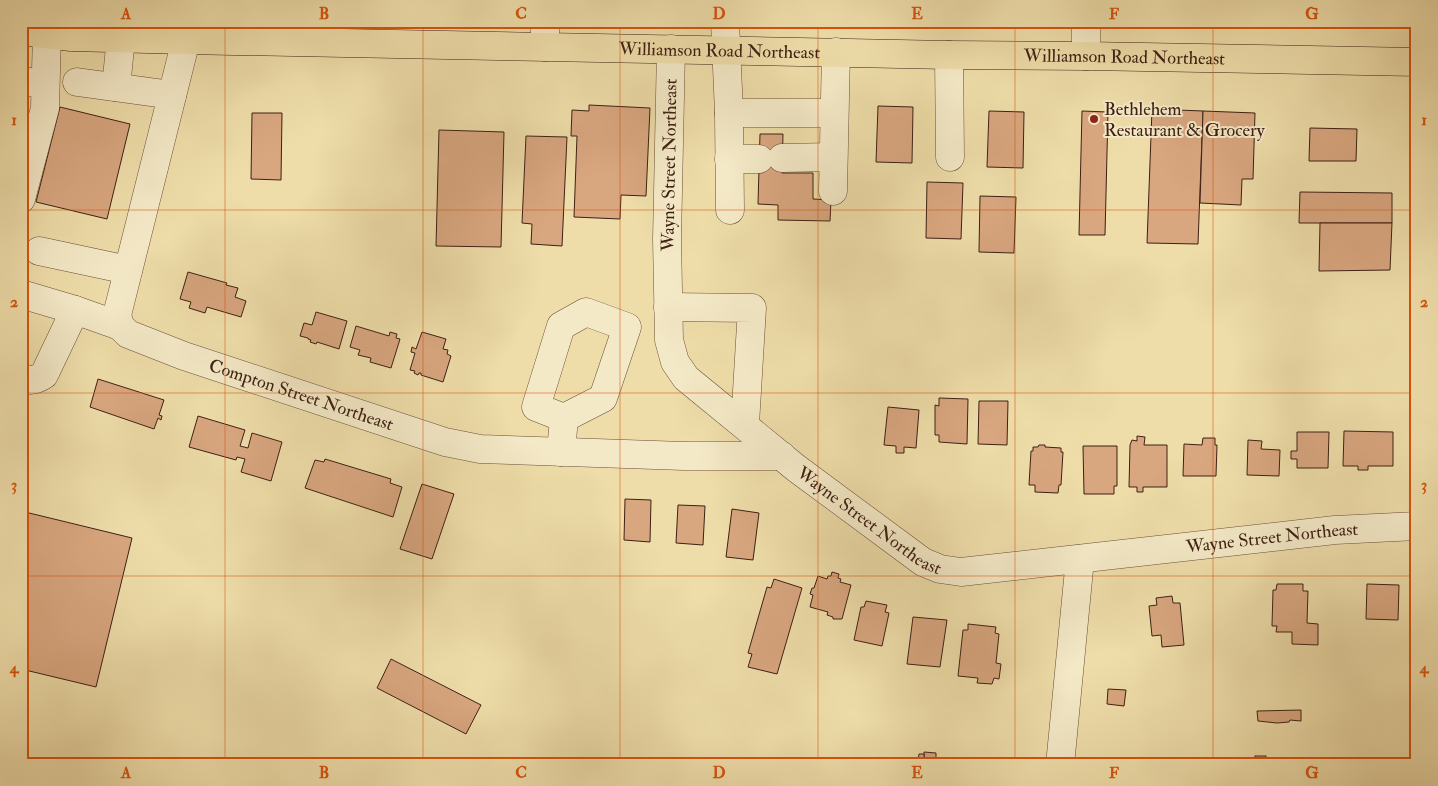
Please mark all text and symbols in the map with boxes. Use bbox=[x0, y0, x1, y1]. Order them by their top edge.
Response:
text: A bbox=[120, 4, 132, 24]
text: B bbox=[319, 4, 329, 24]
text: C bbox=[515, 4, 527, 24]
text: D bbox=[712, 4, 726, 24]
text: E bbox=[911, 4, 923, 24]
text: F bbox=[1109, 4, 1119, 24]
text: G bbox=[1305, 4, 1319, 24]
street label: Williamson Road Northeast bbox=[618, 37, 820, 64]
street label: Williamson Road Northeast bbox=[1023, 45, 1225, 71]
street label: Wayne Street Northeast bbox=[656, 78, 683, 253]
place label: Bethlehem Restaurant & Grocery bbox=[1104, 98, 1266, 142]
text: 1 bbox=[11, 110, 17, 130]
text: 1 bbox=[1421, 110, 1427, 130]
marker: Bethlehem Restaurant & Grocery bbox=[1088, 113, 1100, 125]
text: 2 bbox=[10, 292, 18, 312]
text: 2 bbox=[1420, 292, 1428, 312]
street label: Compton Street Northeast bbox=[206, 354, 397, 436]
street label: Wayne Street Northeast bbox=[791, 461, 945, 580]
text: 3 bbox=[11, 475, 17, 495]
text: 3 bbox=[1421, 475, 1427, 495]
street label: Wayne Street Northeast bbox=[1184, 518, 1359, 559]
text: 4 bbox=[9, 658, 20, 678]
text: 4 bbox=[1419, 658, 1430, 678]
text: A bbox=[120, 763, 132, 783]
text: B bbox=[319, 763, 329, 783]
text: C bbox=[515, 763, 527, 783]
text: D bbox=[712, 763, 726, 783]
text: E bbox=[911, 763, 923, 783]
text: F bbox=[1109, 763, 1119, 783]
text: G bbox=[1305, 763, 1319, 783]

